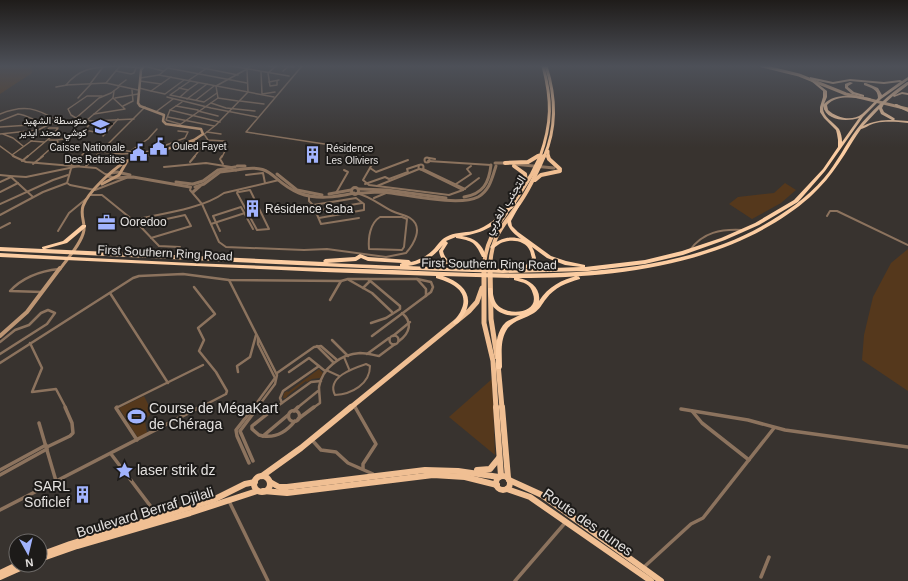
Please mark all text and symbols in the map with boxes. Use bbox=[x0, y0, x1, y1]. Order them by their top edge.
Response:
place label: متوسطة الشهيد كوشي محند ايدير bbox=[18, 115, 88, 141]
school or university icon: متوسطة الشهيد كوشي محند ايدير bbox=[90, 116, 110, 136]
public building icon: Ouled Fayet bbox=[149, 136, 169, 156]
place label: Ouled Fayet bbox=[172, 141, 227, 152]
place label: Caisse Nationale Des Retraites bbox=[49, 142, 125, 165]
public building icon: Caisse Nationale Des Retraites bbox=[128, 143, 148, 163]
place label: Résidence Les Oliviers bbox=[326, 143, 378, 166]
building icon: Résidence Les Oliviers bbox=[303, 144, 323, 164]
street label: التجنب الغربي bbox=[481, 173, 531, 239]
building icon: Résidence Saba bbox=[242, 199, 262, 219]
place label: Résidence Saba bbox=[265, 202, 353, 216]
office icon: Ooredoo bbox=[97, 212, 117, 232]
place label: Ooredoo bbox=[120, 215, 167, 229]
street label: First Southern Ring Road bbox=[97, 242, 233, 264]
street label: First Southern Ring Road bbox=[421, 256, 557, 272]
place label: Course de MégaKart de Chéraga bbox=[149, 400, 278, 432]
sports icon: Course de MégaKart de Chéraga bbox=[126, 406, 146, 426]
place icon: laser strik dz bbox=[114, 460, 134, 480]
place label: laser strik dz bbox=[137, 462, 216, 478]
place label: SARL Soficlef bbox=[24, 478, 70, 510]
building icon: SARL Soficlef bbox=[73, 484, 93, 504]
street label: Boulevard Berraf Djilali bbox=[75, 484, 215, 540]
street label: Route des dunes bbox=[540, 485, 636, 559]
north arrow bbox=[8, 533, 48, 573]
text: N bbox=[25, 556, 34, 569]

